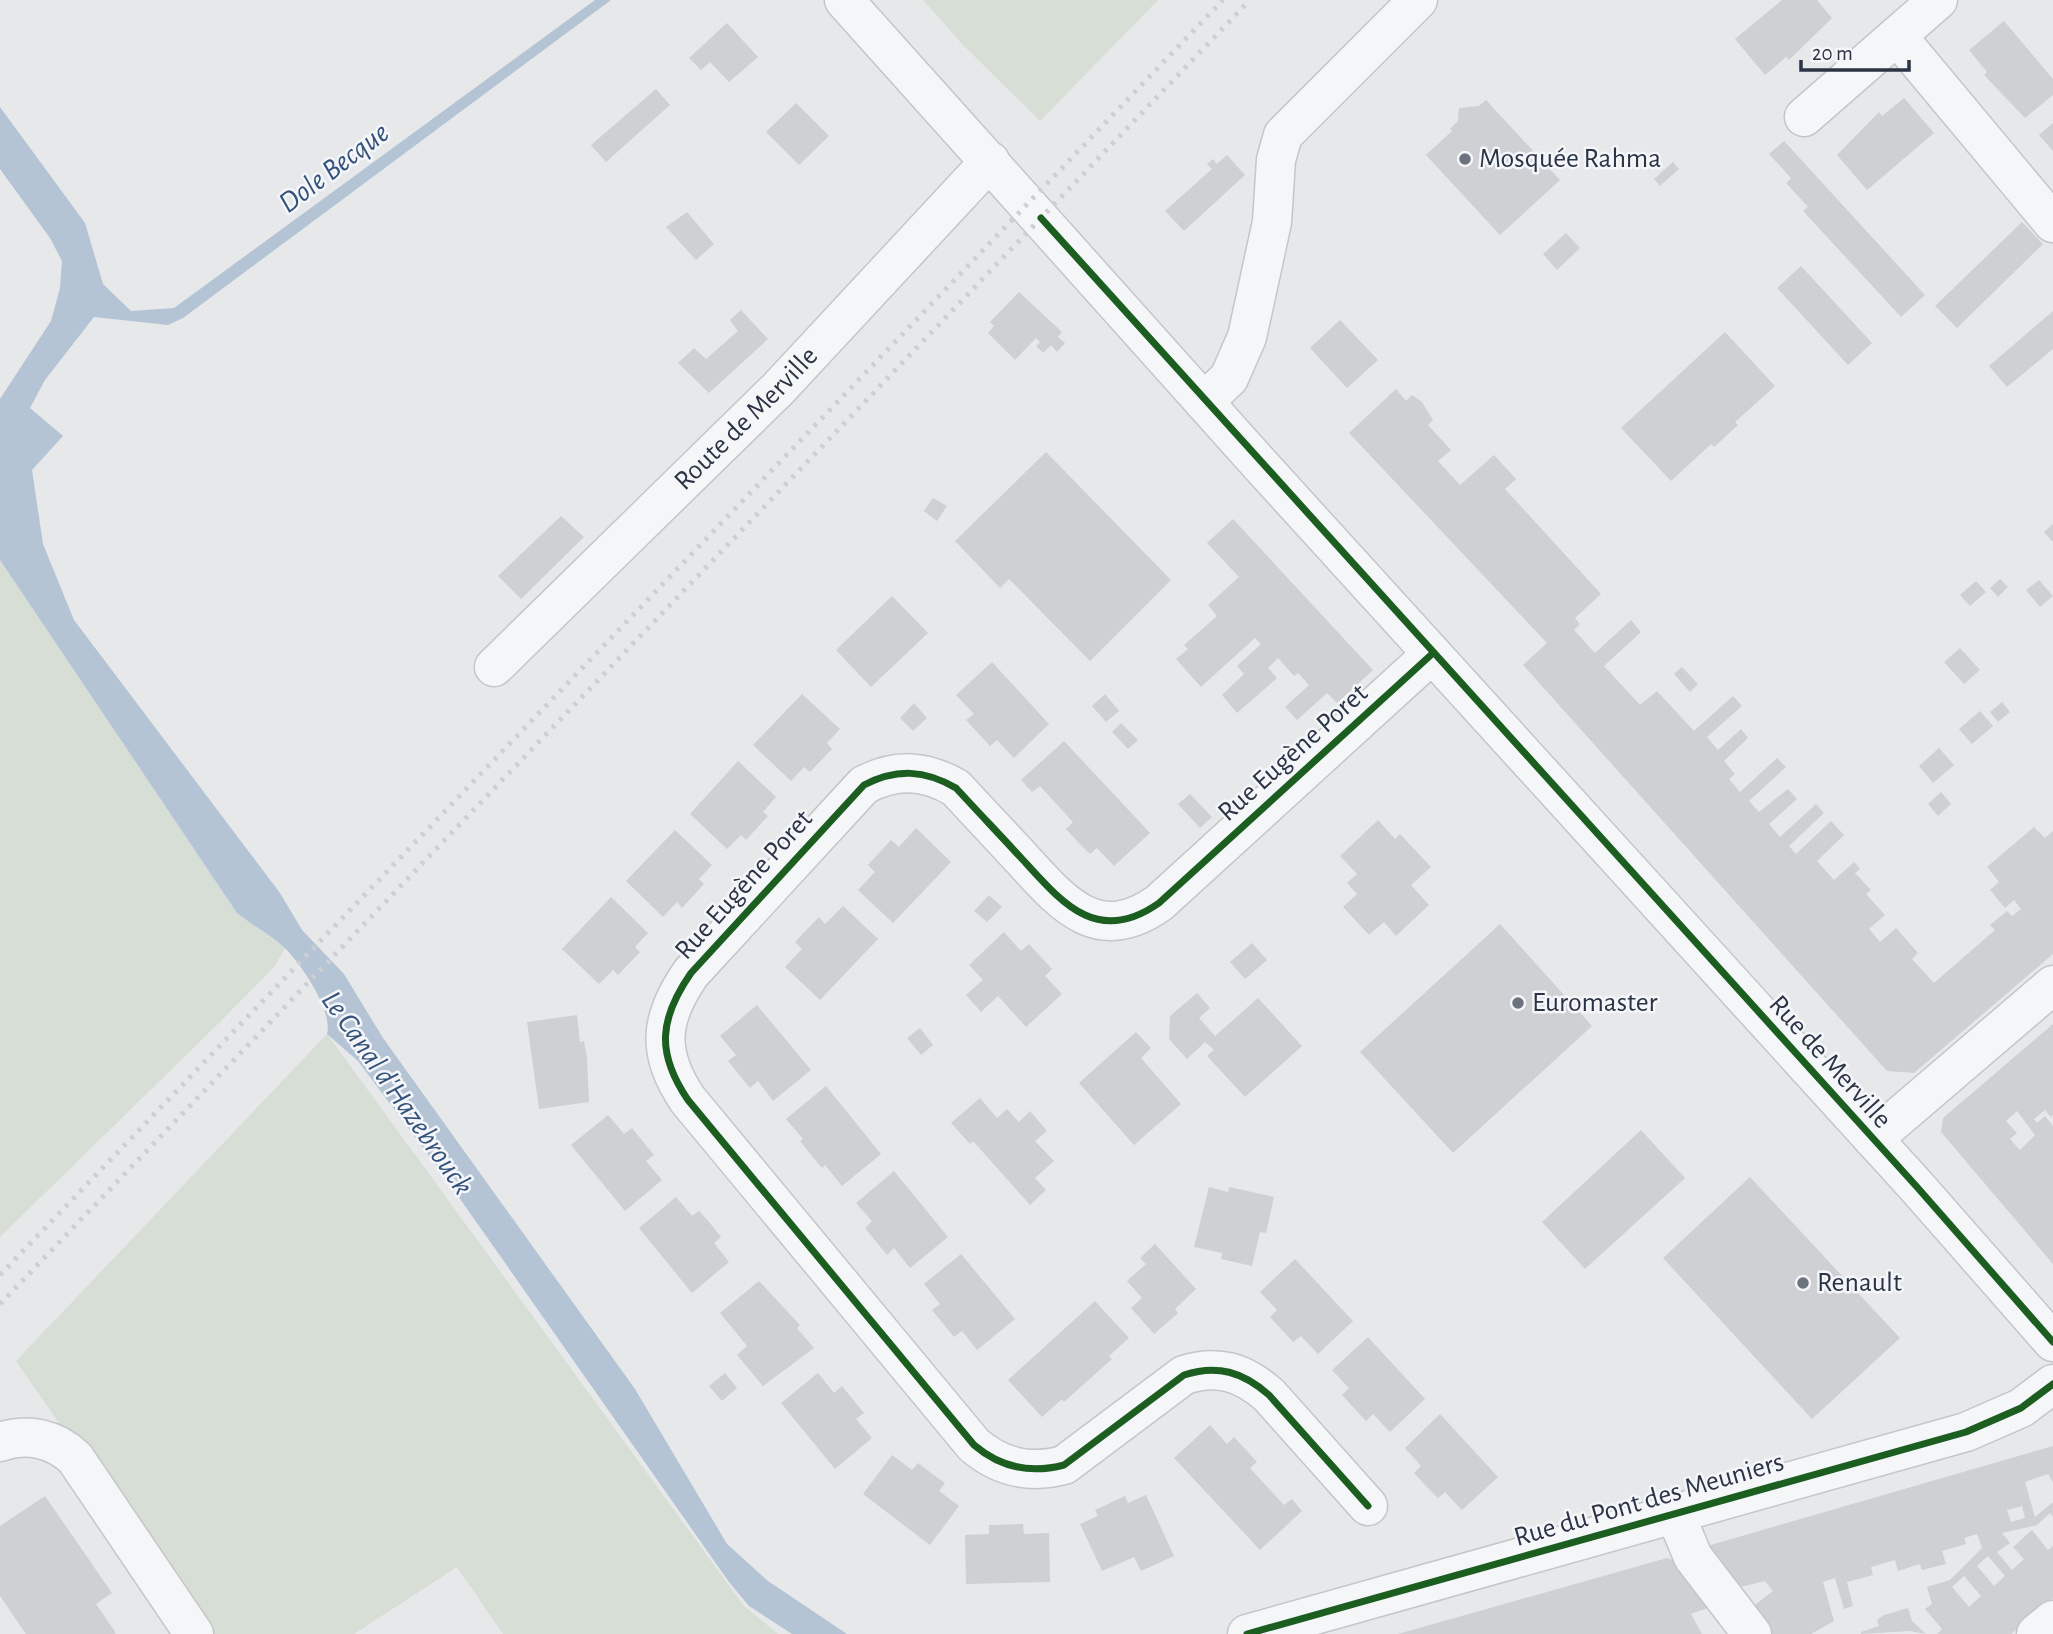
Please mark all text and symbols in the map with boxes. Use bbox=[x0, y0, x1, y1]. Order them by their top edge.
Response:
scale bar bbox=[1801, 28, 1910, 72]
text: 20 m bbox=[1812, 43, 1853, 64]
water label: Dole Becque bbox=[273, 117, 395, 219]
place label: Mosquée Rahma bbox=[1479, 145, 1661, 173]
marker: Mosquée Rahma bbox=[1457, 151, 1473, 167]
street label: Route de Merville bbox=[669, 342, 823, 496]
street label: Rue Eugène Poret bbox=[1213, 679, 1373, 827]
street label: Rue Eugène Poret bbox=[670, 805, 818, 965]
water label: Le Canal d'Hazebrouck bbox=[316, 986, 479, 1200]
place label: Euromaster bbox=[1532, 989, 1658, 1017]
street label: Rue de Merville bbox=[1763, 990, 1897, 1134]
marker: Euromaster bbox=[1510, 995, 1526, 1011]
place label: Renault bbox=[1817, 1269, 1902, 1297]
marker: Renault bbox=[1795, 1275, 1811, 1291]
street label: Rue du Pont des Meuniers bbox=[1511, 1448, 1787, 1552]

